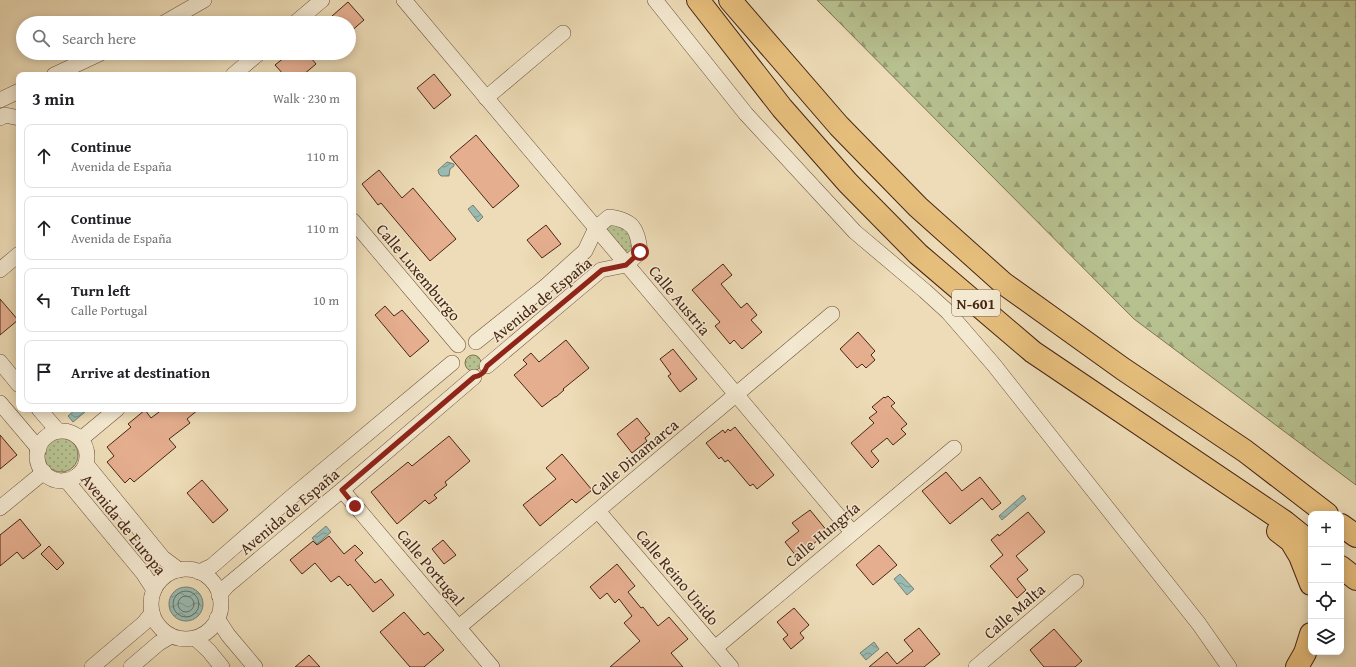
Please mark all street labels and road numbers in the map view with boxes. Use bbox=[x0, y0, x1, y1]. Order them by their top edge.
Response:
street label: Calle Luxemburgo bbox=[371, 218, 467, 326]
street label: Avenida de España bbox=[485, 250, 597, 347]
street label: Calle Austria bbox=[643, 260, 717, 341]
road number: N-601 bbox=[952, 290, 1000, 316]
street label: Calle Dinamarca bbox=[585, 413, 684, 501]
street label: Avenida de España bbox=[234, 462, 344, 560]
street label: Avenida de Europa bbox=[76, 468, 173, 580]
street label: Calle Hungría bbox=[779, 495, 865, 572]
street label: Calle Portugal bbox=[392, 523, 471, 611]
street label: Calle Reino Unido bbox=[631, 524, 725, 630]
street label: Calle Malta bbox=[978, 577, 1050, 645]

